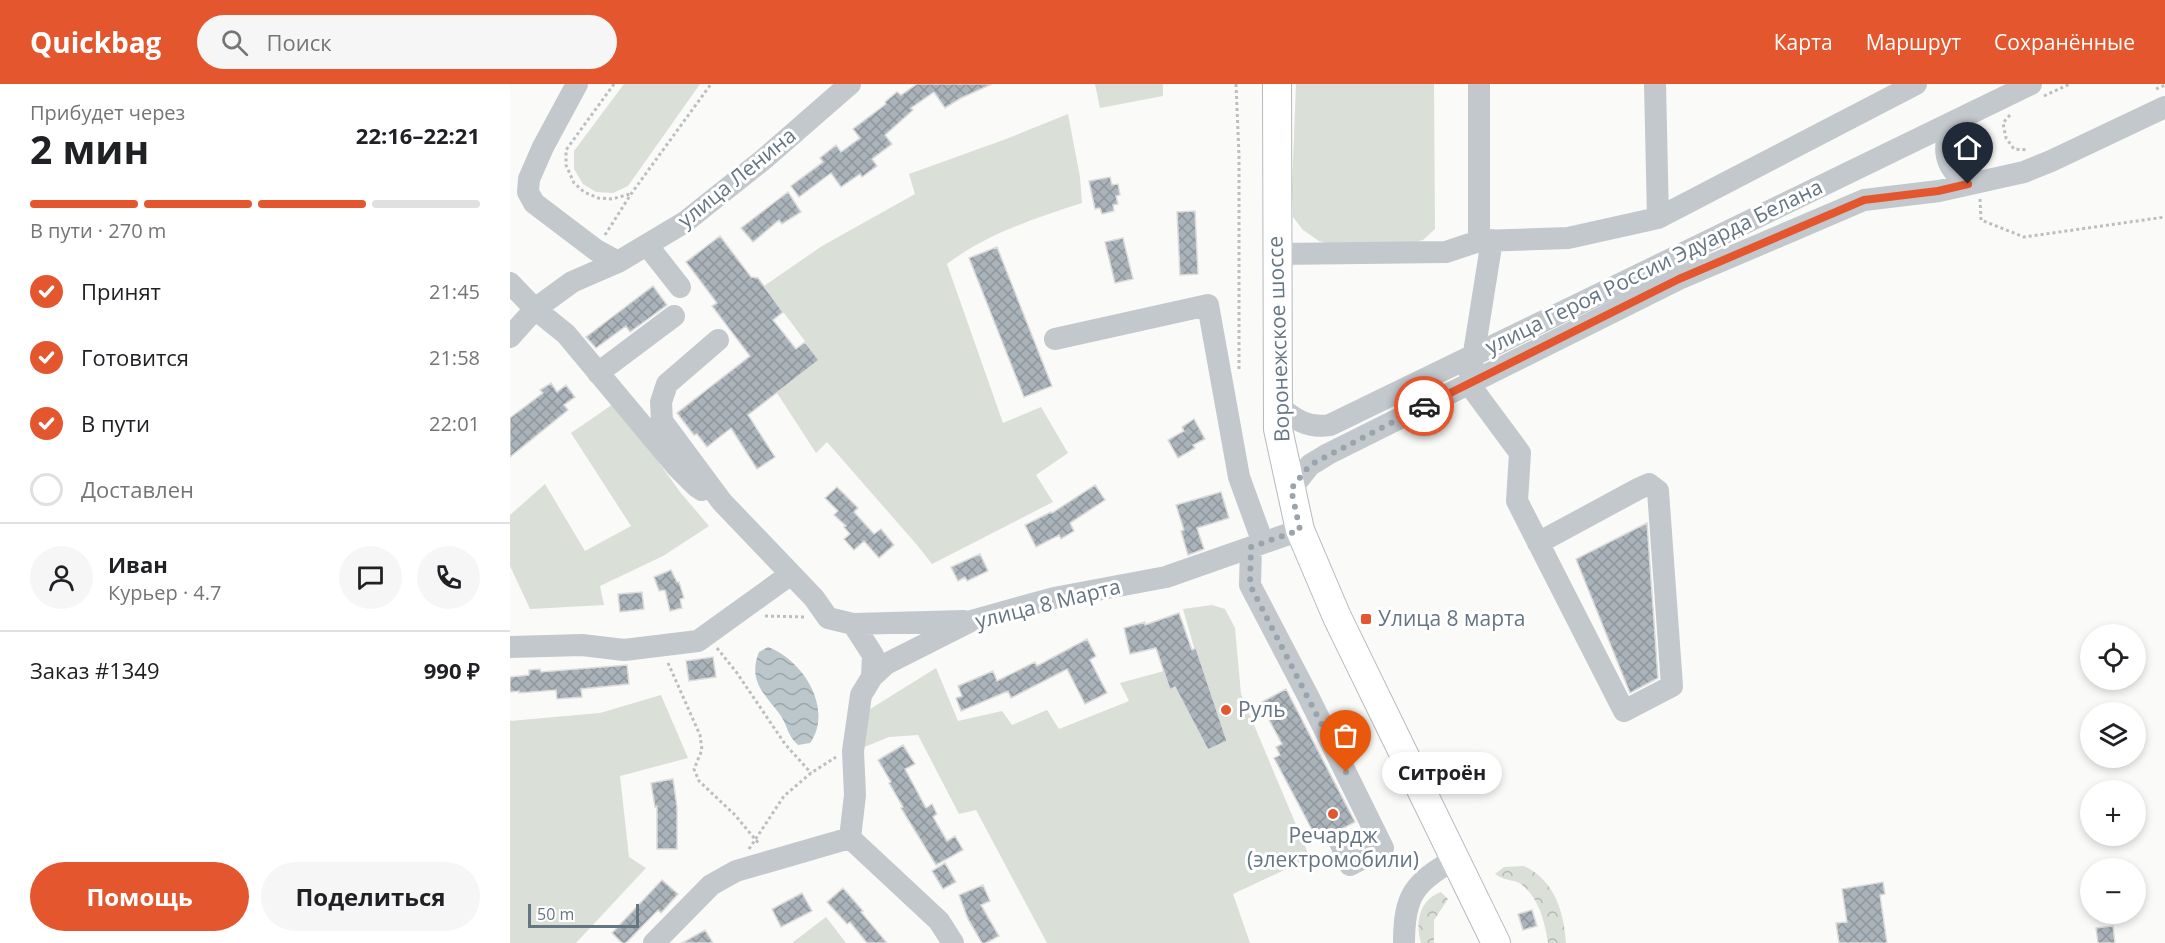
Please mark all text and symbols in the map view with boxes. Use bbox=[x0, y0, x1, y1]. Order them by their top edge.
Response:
search box bbox=[197, 15, 617, 69]
text: Quickbag bbox=[30, 23, 161, 61]
icon: search bbox=[218, 26, 251, 59]
text: Поиск bbox=[266, 27, 332, 57]
text: Карта bbox=[1774, 28, 1833, 56]
text: Маршрут bbox=[1866, 28, 1961, 56]
text: Сохранённые bbox=[1994, 28, 2135, 56]
text: Прибудет через bbox=[30, 99, 185, 126]
text: 22:16–22:21 bbox=[356, 120, 480, 150]
street label: улица Ленина bbox=[671, 121, 801, 234]
text: 2 мин bbox=[30, 122, 149, 175]
pin bbox=[1942, 122, 1993, 184]
icon: home bbox=[1951, 131, 1984, 164]
street label: улица Героя России Эдуарда Белана bbox=[1480, 172, 1827, 360]
text: В пути · 270 m bbox=[30, 217, 166, 244]
street label: Воронежское шоссе bbox=[1260, 235, 1296, 443]
icon: check bbox=[30, 275, 63, 308]
text: Принят bbox=[81, 276, 161, 306]
text: 21:45 bbox=[429, 278, 480, 305]
icon: check bbox=[30, 341, 63, 374]
text: Готовится bbox=[81, 342, 189, 372]
text: 21:58 bbox=[429, 344, 480, 371]
courier bbox=[1394, 376, 1454, 436]
icon: car bbox=[1408, 390, 1441, 423]
icon: check bbox=[30, 407, 63, 440]
text: В пути bbox=[81, 408, 150, 438]
text: 22:01 bbox=[429, 410, 480, 437]
text: Доставлен bbox=[81, 474, 194, 504]
button: person bbox=[30, 546, 93, 609]
button: chat bbox=[339, 546, 402, 609]
button: phone bbox=[417, 546, 480, 609]
text: Иван bbox=[108, 549, 168, 579]
street label: улица 8 Марта bbox=[972, 571, 1123, 635]
text: Курьер · 4.7 bbox=[108, 579, 222, 606]
place label: Улица 8 марта bbox=[1378, 604, 1526, 632]
marker: Улица 8 марта bbox=[1359, 612, 1373, 626]
map controls bbox=[2080, 624, 2146, 924]
button: locate bbox=[2080, 624, 2146, 690]
text: Заказ #1349 bbox=[30, 655, 160, 685]
text: 990 ₽ bbox=[424, 655, 480, 685]
place label: Руль bbox=[1238, 695, 1286, 723]
button: layers bbox=[2080, 702, 2146, 768]
marker: Руль bbox=[1219, 703, 1233, 717]
pin bbox=[1320, 710, 1371, 772]
icon: bag bbox=[1329, 719, 1362, 752]
callout: Ситроён bbox=[1382, 751, 1502, 793]
text: Ситроён bbox=[1398, 759, 1486, 786]
button: + bbox=[2080, 780, 2146, 846]
marker: Речардж (электромобили) bbox=[1326, 807, 1340, 821]
place label: Речардж (электромобили) bbox=[1247, 821, 1419, 873]
button: − bbox=[2080, 858, 2146, 924]
button: Помощь bbox=[30, 862, 249, 931]
button: Поделиться bbox=[261, 862, 480, 931]
scale bar bbox=[528, 901, 639, 928]
text: 50 m bbox=[537, 903, 574, 925]

